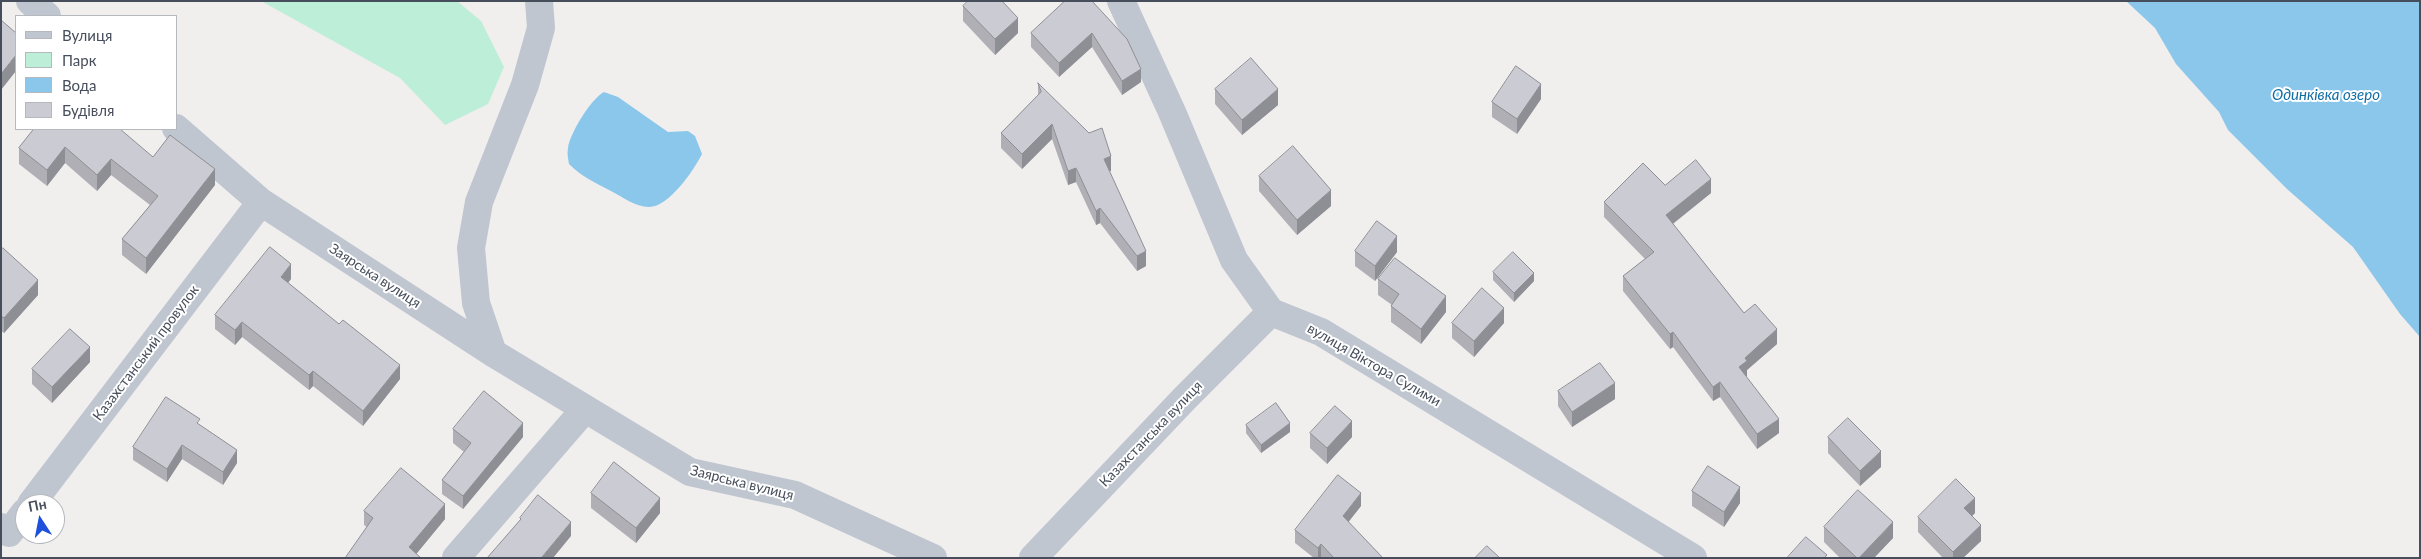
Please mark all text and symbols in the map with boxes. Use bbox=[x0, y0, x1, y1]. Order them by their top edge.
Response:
legend bbox=[15, 15, 178, 130]
text: Вулиця bbox=[62, 26, 112, 44]
text: Парк bbox=[62, 51, 96, 69]
text: Вода bbox=[62, 76, 97, 94]
water label: Одинківка озеро bbox=[2272, 86, 2380, 104]
text: Будівля bbox=[62, 101, 114, 119]
street label: Заярська вулиця bbox=[326, 240, 424, 312]
street label: Казахстанський провулок bbox=[90, 282, 202, 424]
street label: вулиця Віктора Сулими bbox=[1304, 320, 1444, 410]
street label: Казахстанська вулиця bbox=[1096, 378, 1206, 490]
street label: Заярська вулиця bbox=[689, 462, 795, 504]
north arrow bbox=[15, 494, 65, 544]
text: Пн bbox=[27, 495, 48, 515]

